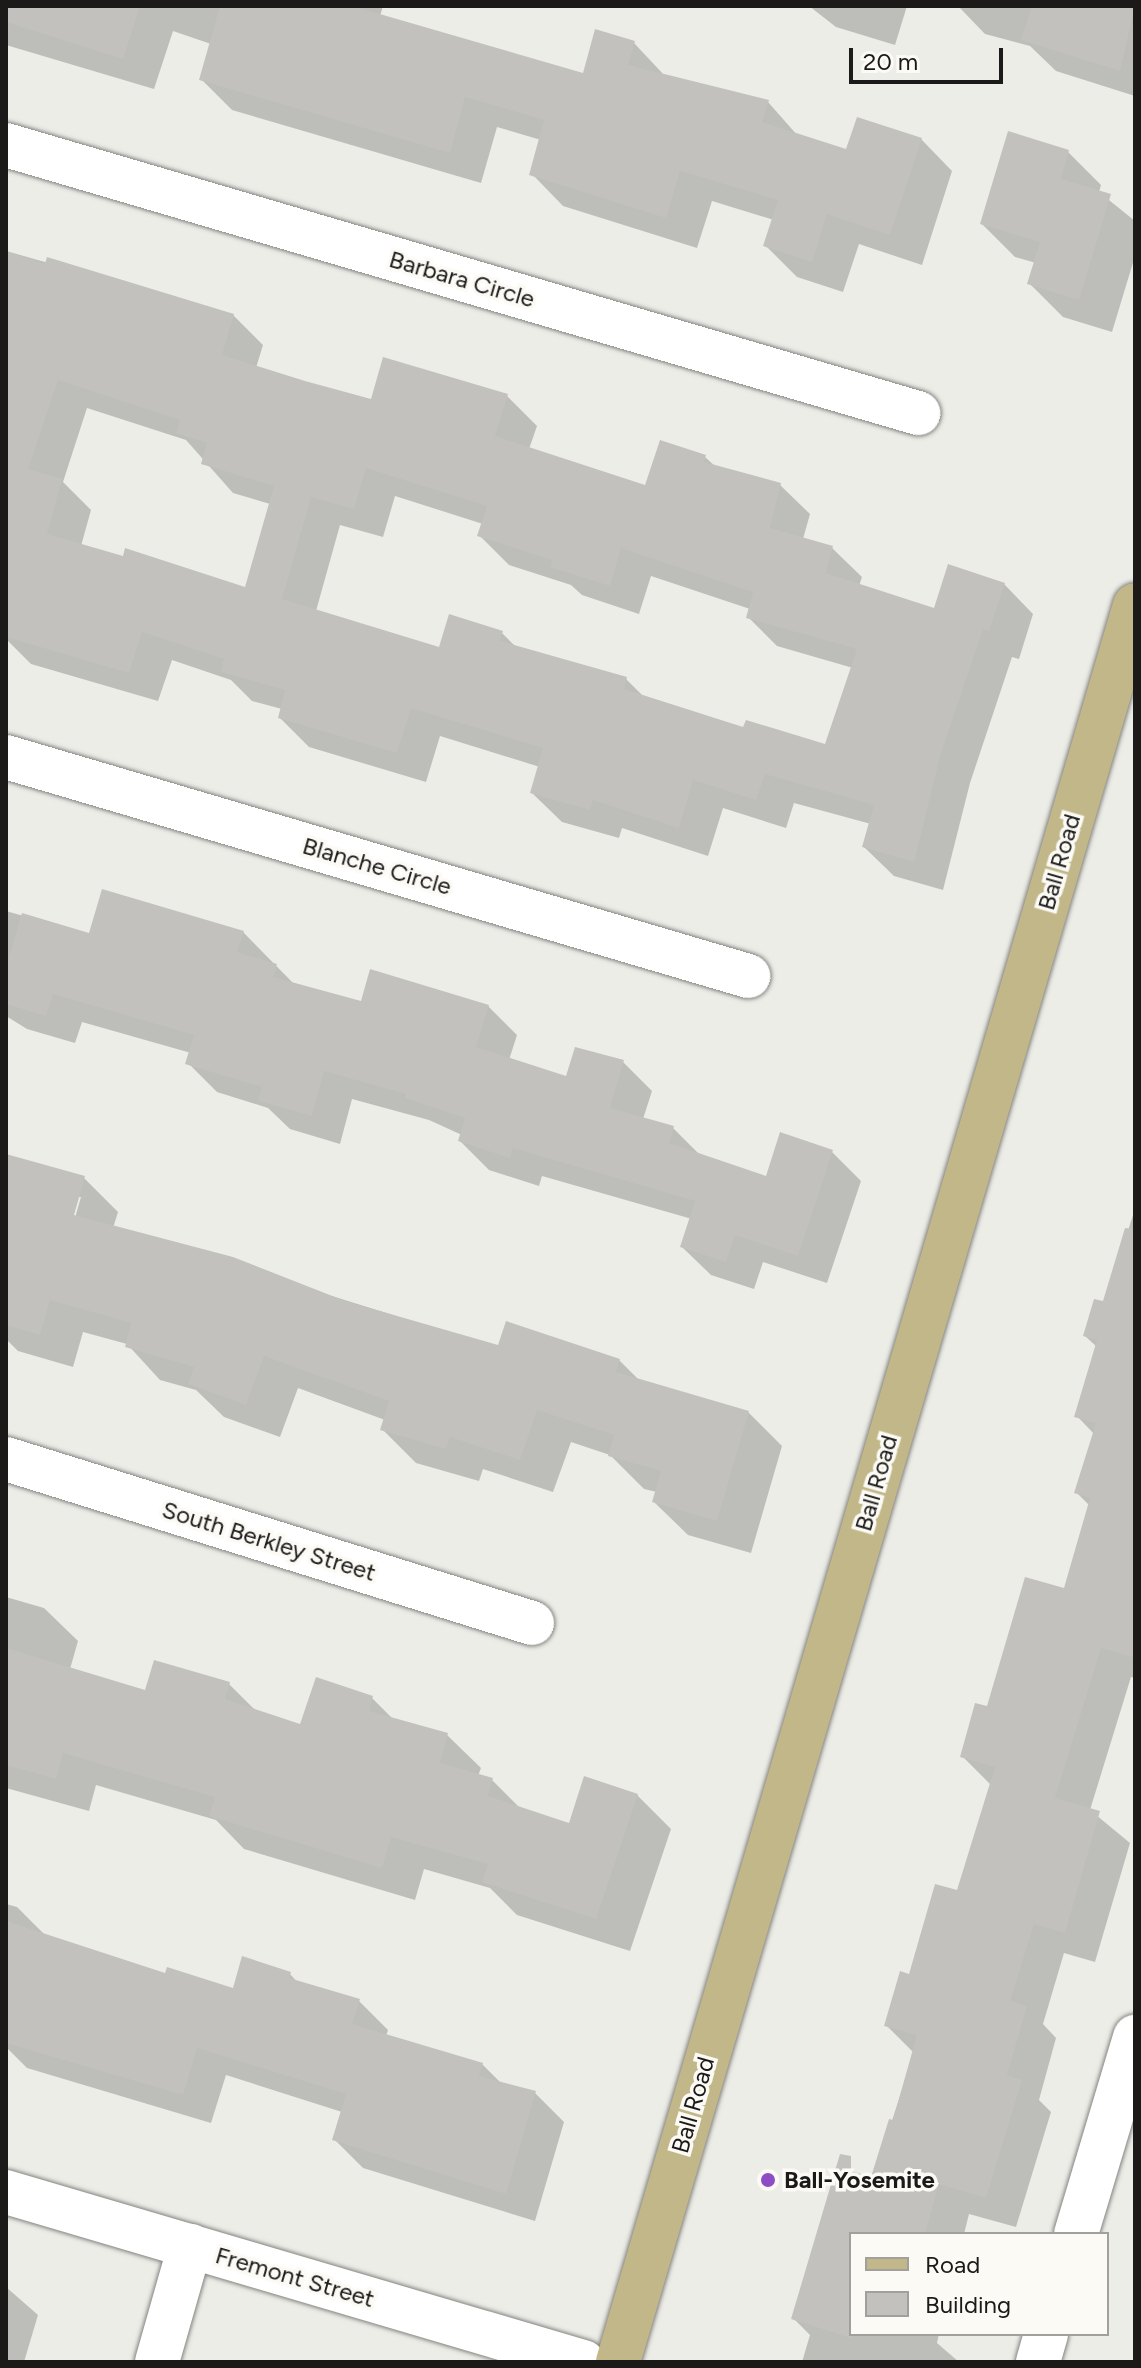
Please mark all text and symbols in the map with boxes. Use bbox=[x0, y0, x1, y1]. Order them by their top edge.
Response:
scale bar bbox=[853, 32, 1007, 82]
text: 20 m bbox=[863, 47, 918, 76]
street label: Barbara Circle bbox=[386, 244, 538, 314]
street label: Ball Road bbox=[1032, 811, 1086, 913]
street label: Blanche Circle bbox=[299, 831, 455, 901]
street label: Ball Road bbox=[849, 1432, 903, 1534]
street label: South Berkley Street bbox=[159, 1495, 379, 1587]
street label: Ball Road bbox=[666, 2054, 720, 2156]
place label: Ball-Yosemite bbox=[784, 2166, 935, 2194]
marker: Ball-Yosemite bbox=[759, 2171, 777, 2189]
legend bbox=[849, 2232, 1109, 2336]
street label: Fremont Street bbox=[212, 2241, 378, 2313]
text: Road bbox=[925, 2250, 980, 2279]
text: Building bbox=[925, 2290, 1011, 2319]

